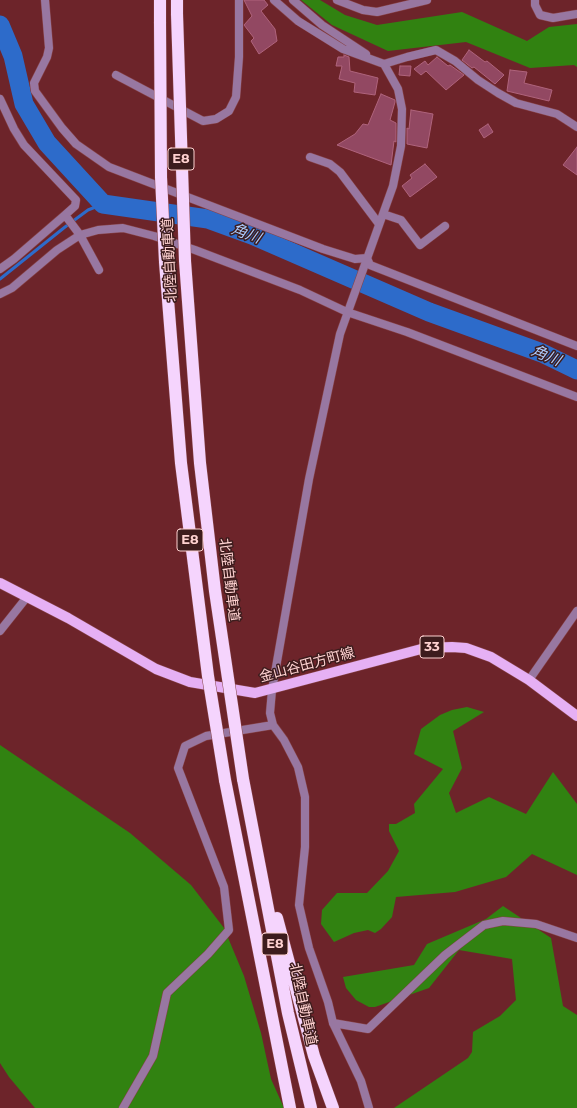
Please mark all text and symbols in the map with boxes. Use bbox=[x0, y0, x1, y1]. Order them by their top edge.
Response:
road number: E8 bbox=[168, 148, 194, 170]
street label: 北陸自動車道 bbox=[159, 218, 181, 302]
water label: 角川 bbox=[229, 220, 263, 248]
water label: 角川 bbox=[529, 342, 563, 370]
road number: E8 bbox=[177, 529, 203, 551]
street label: 北陸自動車道 bbox=[216, 537, 242, 623]
road number: 33 bbox=[420, 636, 444, 658]
street label: 金山谷田方町線 bbox=[257, 644, 357, 686]
road number: E8 bbox=[262, 933, 288, 955]
street label: 北陸自動車道 bbox=[286, 961, 320, 1047]

